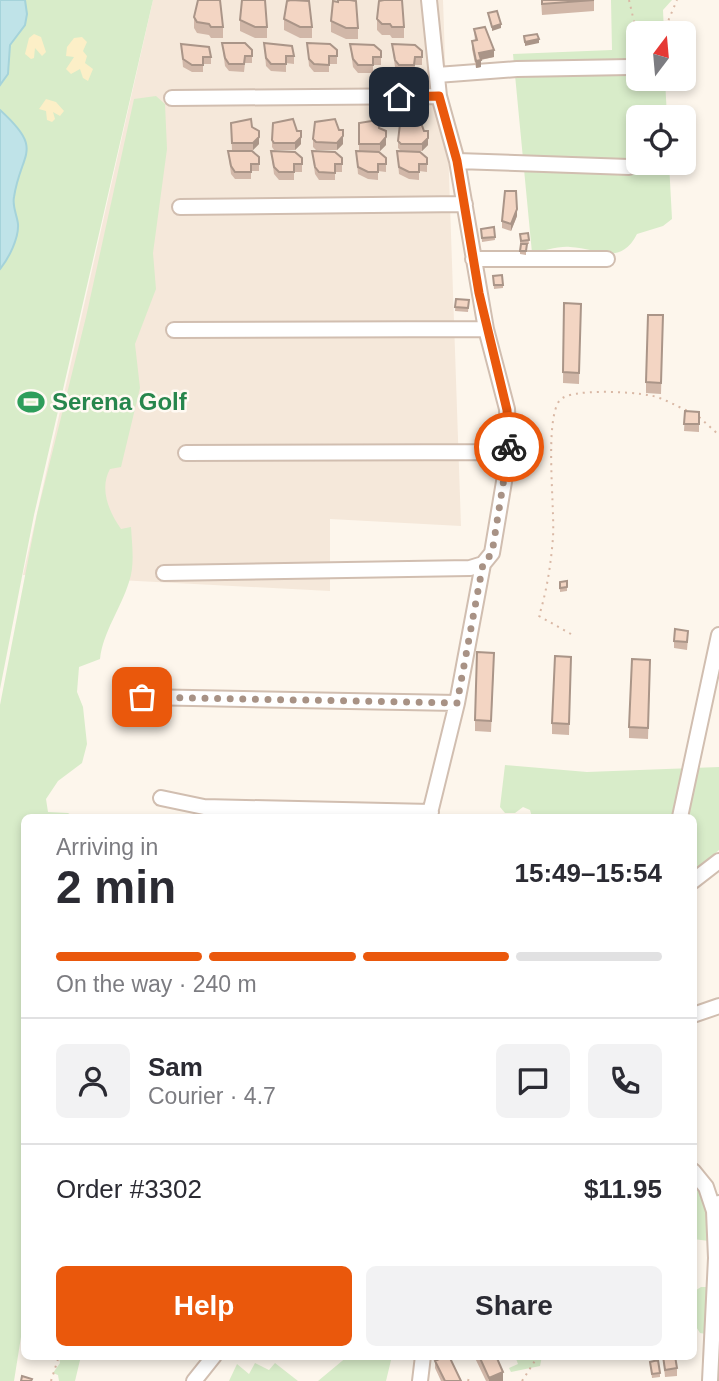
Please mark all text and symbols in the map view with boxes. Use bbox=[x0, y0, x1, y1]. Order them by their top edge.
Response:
north arrow bbox=[626, 21, 696, 91]
map controls bbox=[626, 21, 696, 175]
pin bbox=[369, 67, 429, 127]
icon: home bbox=[380, 78, 418, 116]
button: locate bbox=[626, 105, 696, 175]
sports icon: Serena Golf bbox=[16, 387, 46, 417]
place label: Serena Golf bbox=[52, 388, 188, 415]
courier bbox=[474, 412, 544, 482]
icon: bike bbox=[490, 428, 528, 466]
pin bbox=[112, 667, 172, 727]
icon: bag bbox=[123, 678, 161, 716]
text: Arriving in bbox=[56, 834, 158, 860]
text: 15:49–15:54 bbox=[515, 858, 662, 888]
text: 2 min bbox=[56, 861, 176, 913]
text: On the way · 240 m bbox=[56, 971, 257, 997]
button: person bbox=[56, 1044, 130, 1118]
button: chat bbox=[496, 1044, 570, 1118]
button: phone bbox=[588, 1044, 662, 1118]
text: Sam bbox=[148, 1052, 203, 1082]
text: Courier · 4.7 bbox=[148, 1083, 276, 1109]
text: Order #3302 bbox=[56, 1174, 202, 1204]
text: $11.95 bbox=[584, 1174, 662, 1204]
button: Help bbox=[56, 1266, 352, 1346]
button: Share bbox=[366, 1266, 662, 1346]

